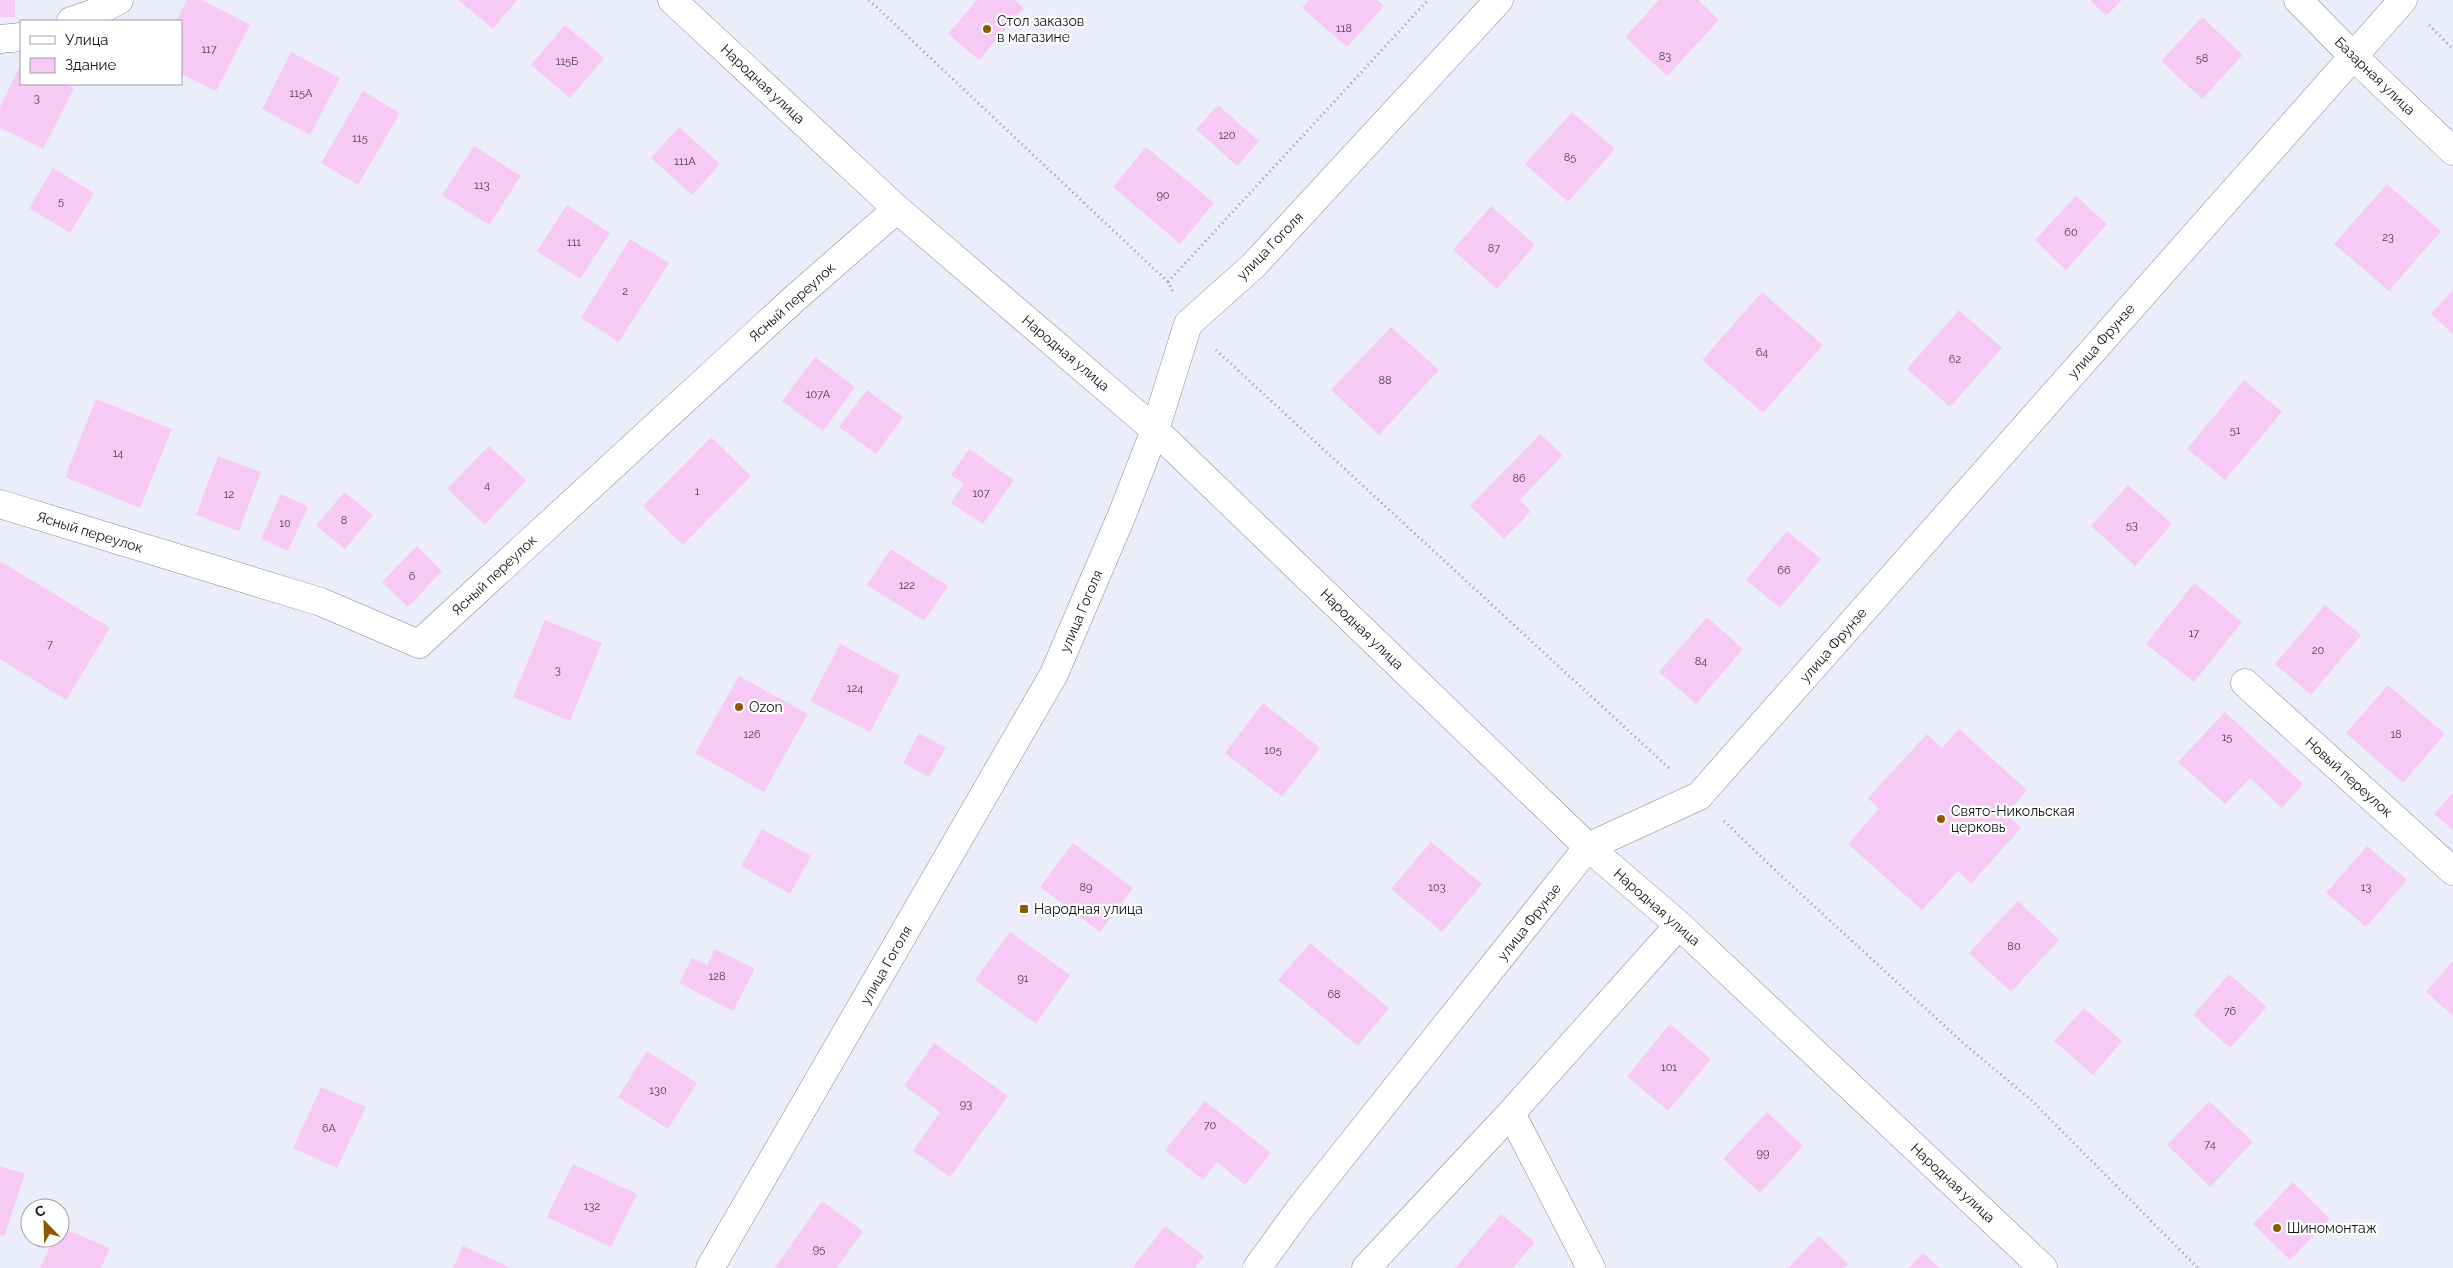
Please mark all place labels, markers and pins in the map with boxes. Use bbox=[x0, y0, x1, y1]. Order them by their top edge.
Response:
place label: Стол заказов в магазине bbox=[997, 13, 1084, 45]
marker: Стол заказов в магазине bbox=[981, 23, 993, 35]
place label: Ozon bbox=[749, 699, 783, 715]
marker: Ozon bbox=[733, 701, 745, 713]
place label: Свято-Никольская церковь bbox=[1951, 803, 2075, 835]
marker: Свято-Никольская церковь bbox=[1935, 813, 1947, 825]
place label: Народная улица bbox=[1034, 901, 1143, 917]
marker: Народная улица bbox=[1018, 903, 1030, 915]
place label: Шиномонтаж bbox=[2287, 1220, 2377, 1236]
marker: Шиномонтаж bbox=[2271, 1222, 2283, 1234]

